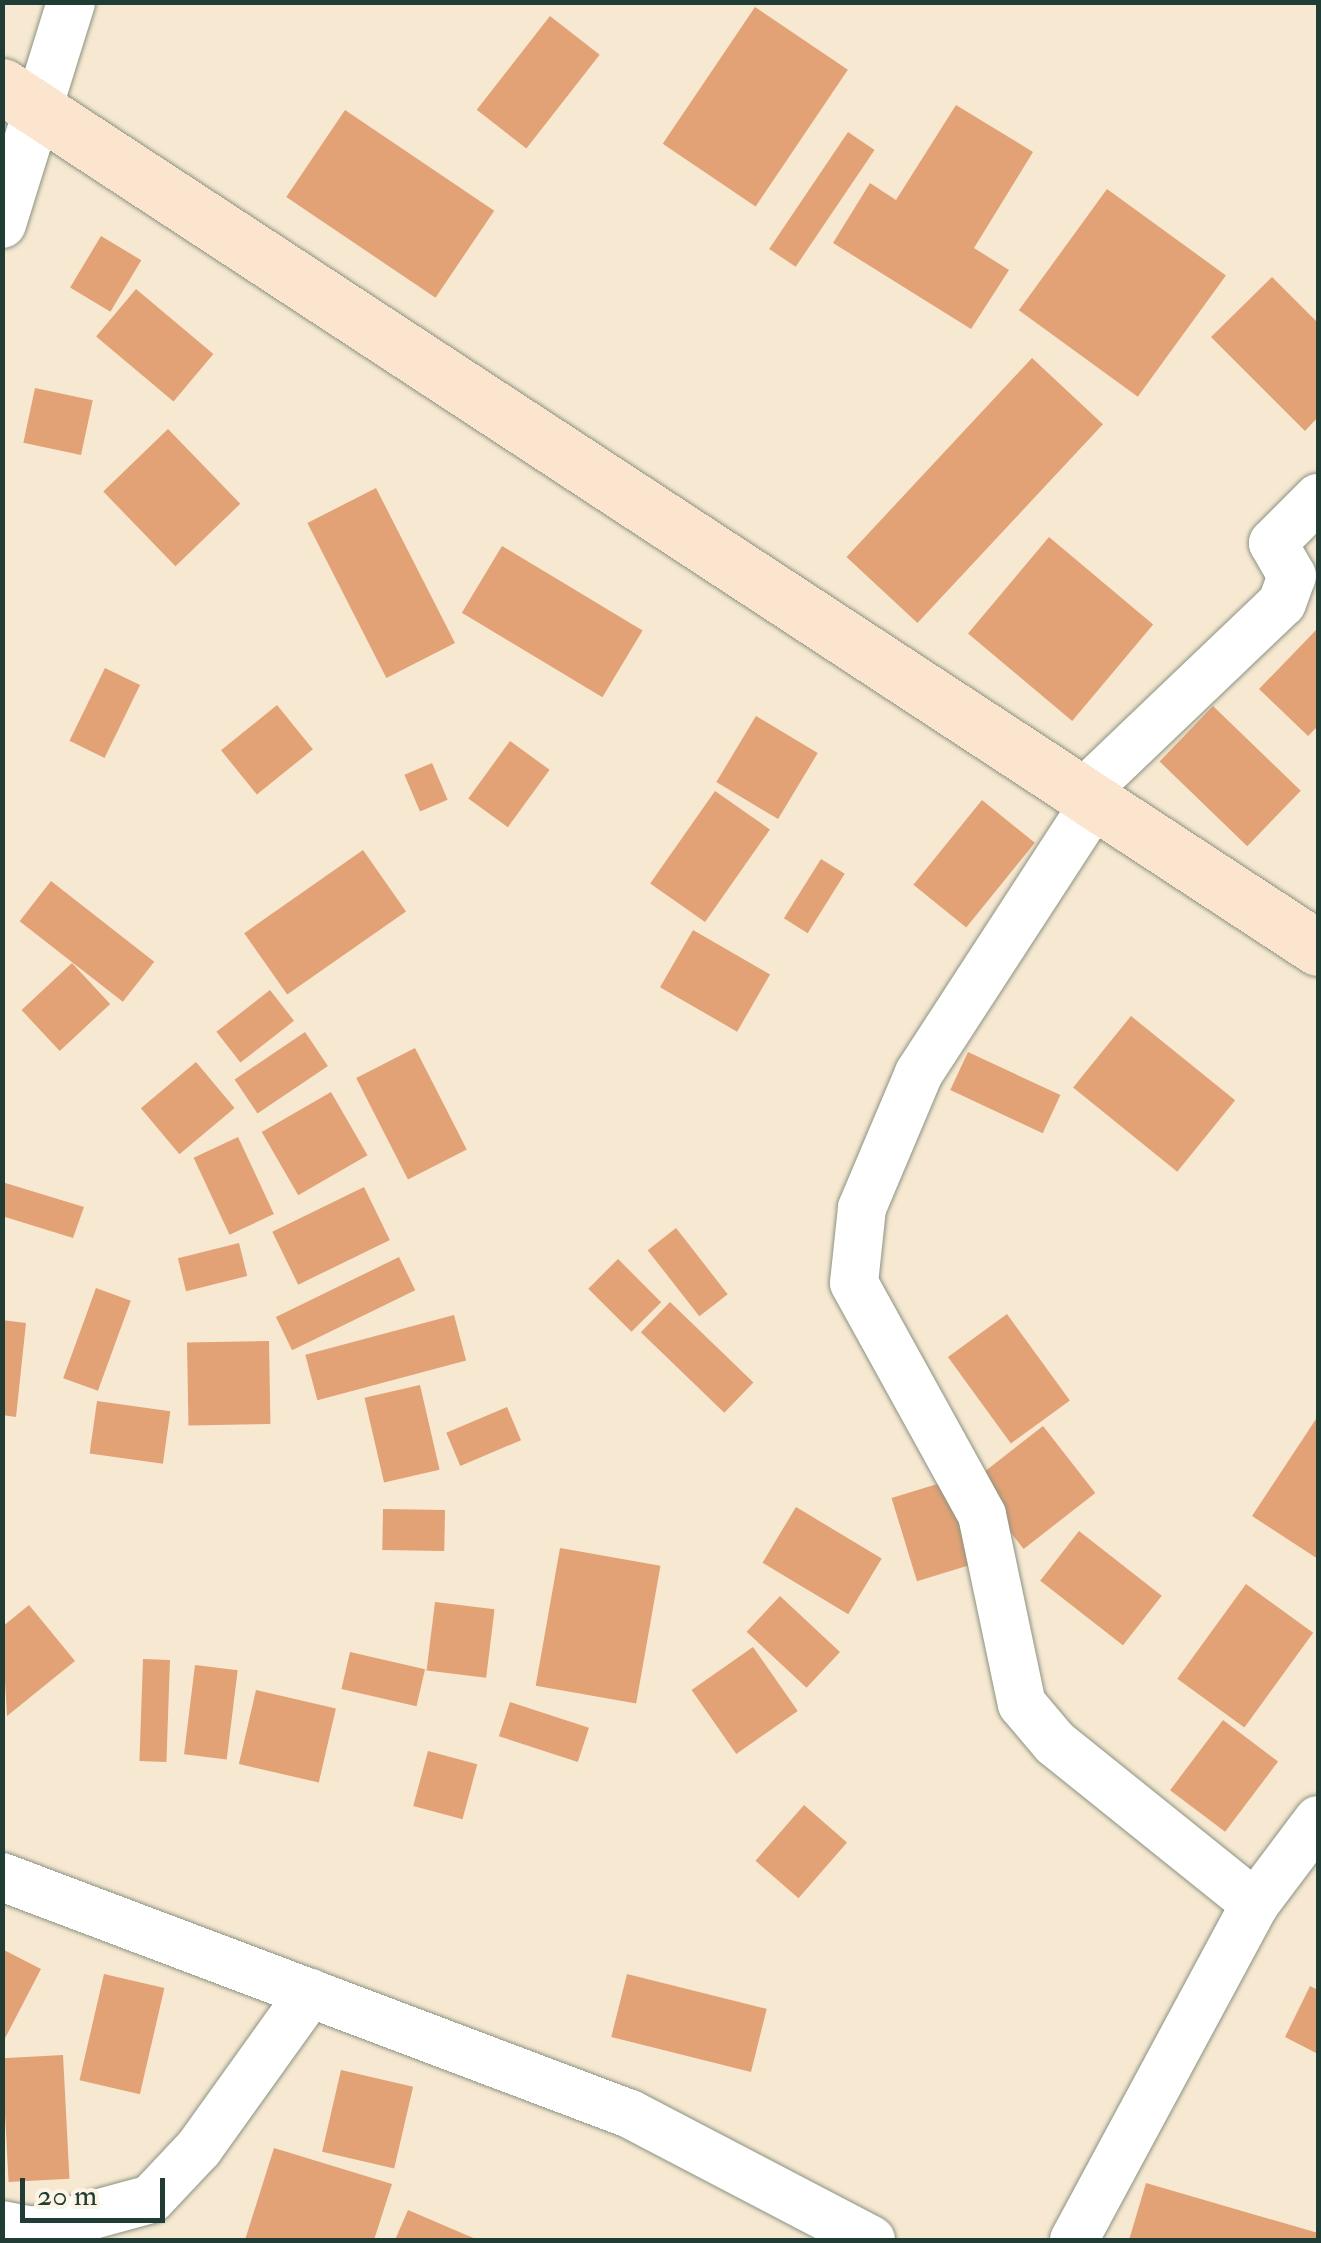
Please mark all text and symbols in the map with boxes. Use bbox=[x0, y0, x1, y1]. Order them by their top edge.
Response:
scale bar bbox=[25, 2158, 170, 2220]
text: 20 m bbox=[37, 2177, 97, 2214]

